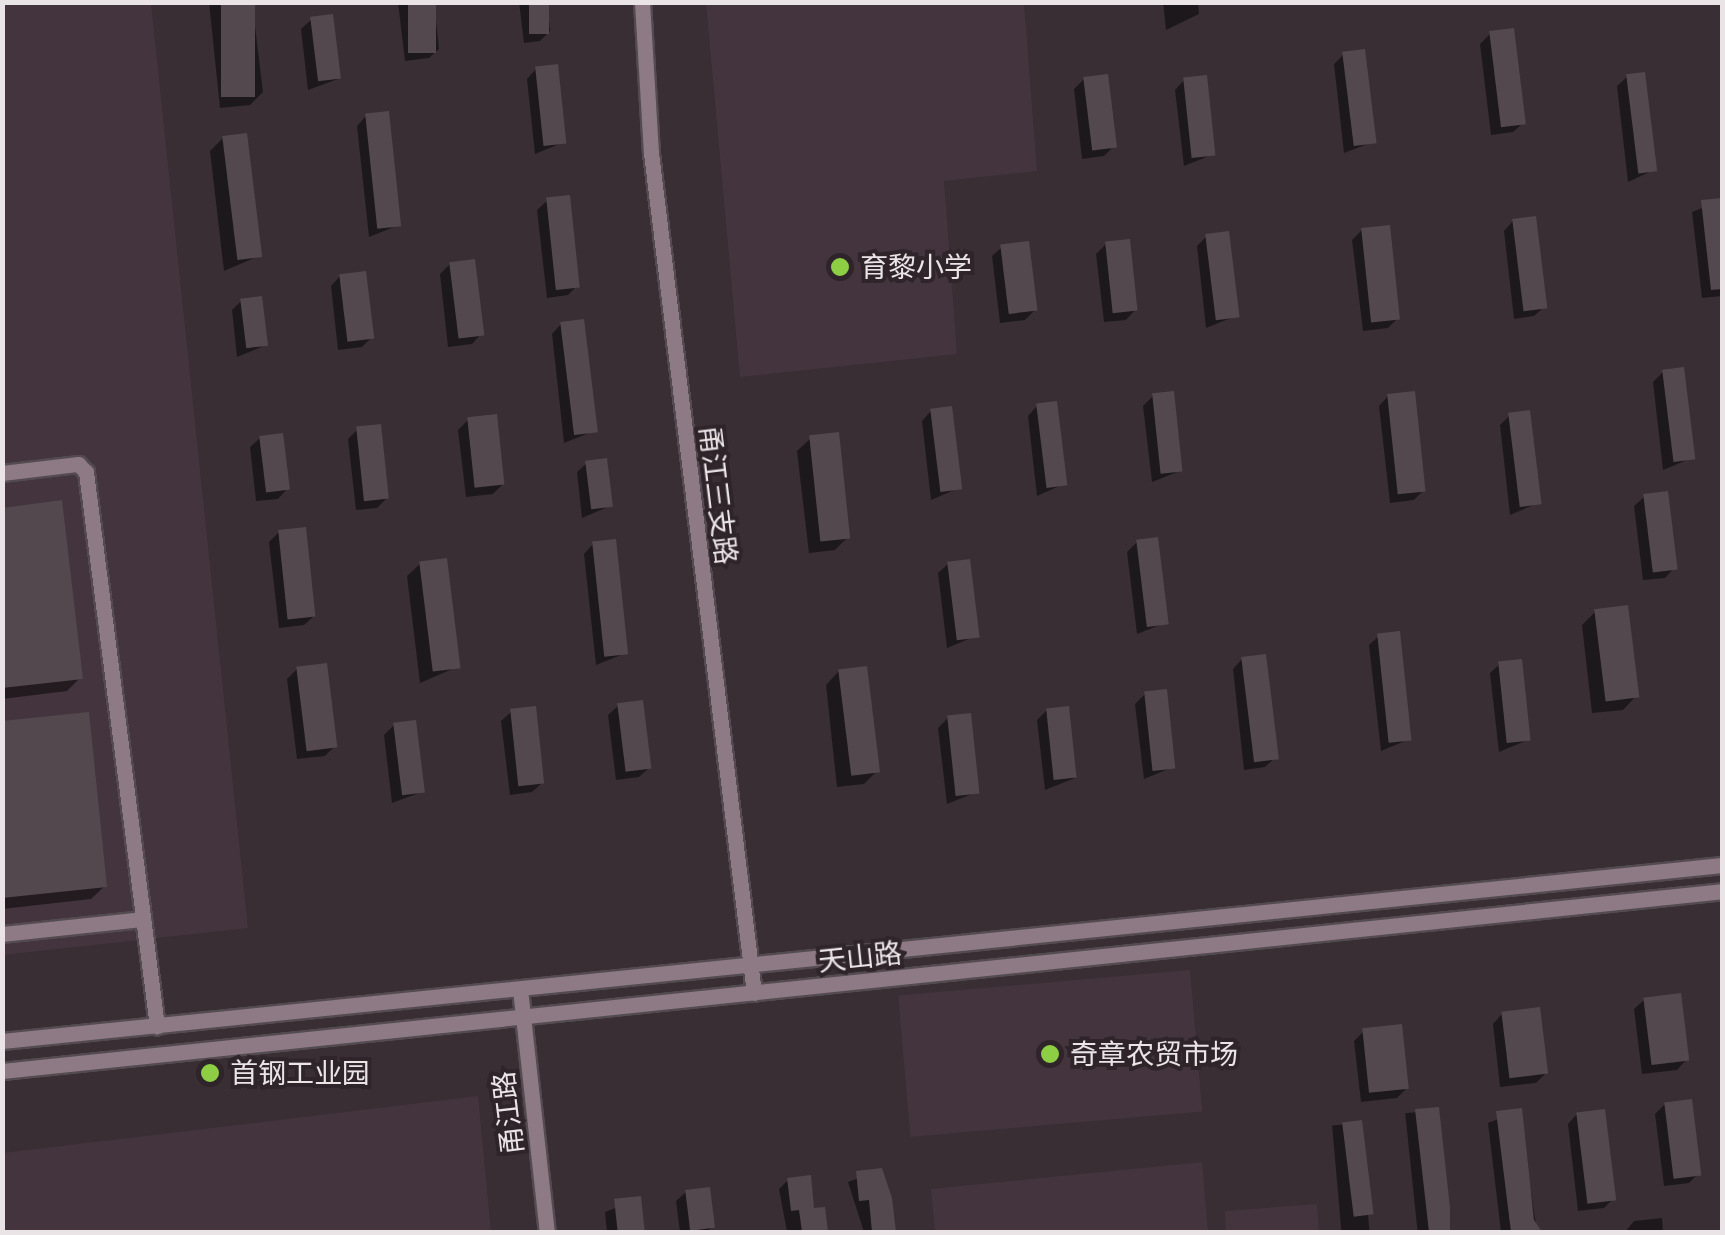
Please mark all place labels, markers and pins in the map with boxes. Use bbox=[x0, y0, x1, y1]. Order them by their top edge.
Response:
place label: 育黎小学 bbox=[860, 250, 972, 284]
marker: 育黎小学 bbox=[829, 256, 851, 278]
place label: 奇章农贸市场 bbox=[1070, 1037, 1238, 1071]
marker: 奇章农贸市场 bbox=[1039, 1043, 1061, 1065]
place label: 首钢工业园 bbox=[230, 1056, 370, 1090]
marker: 首钢工业园 bbox=[199, 1062, 221, 1084]

